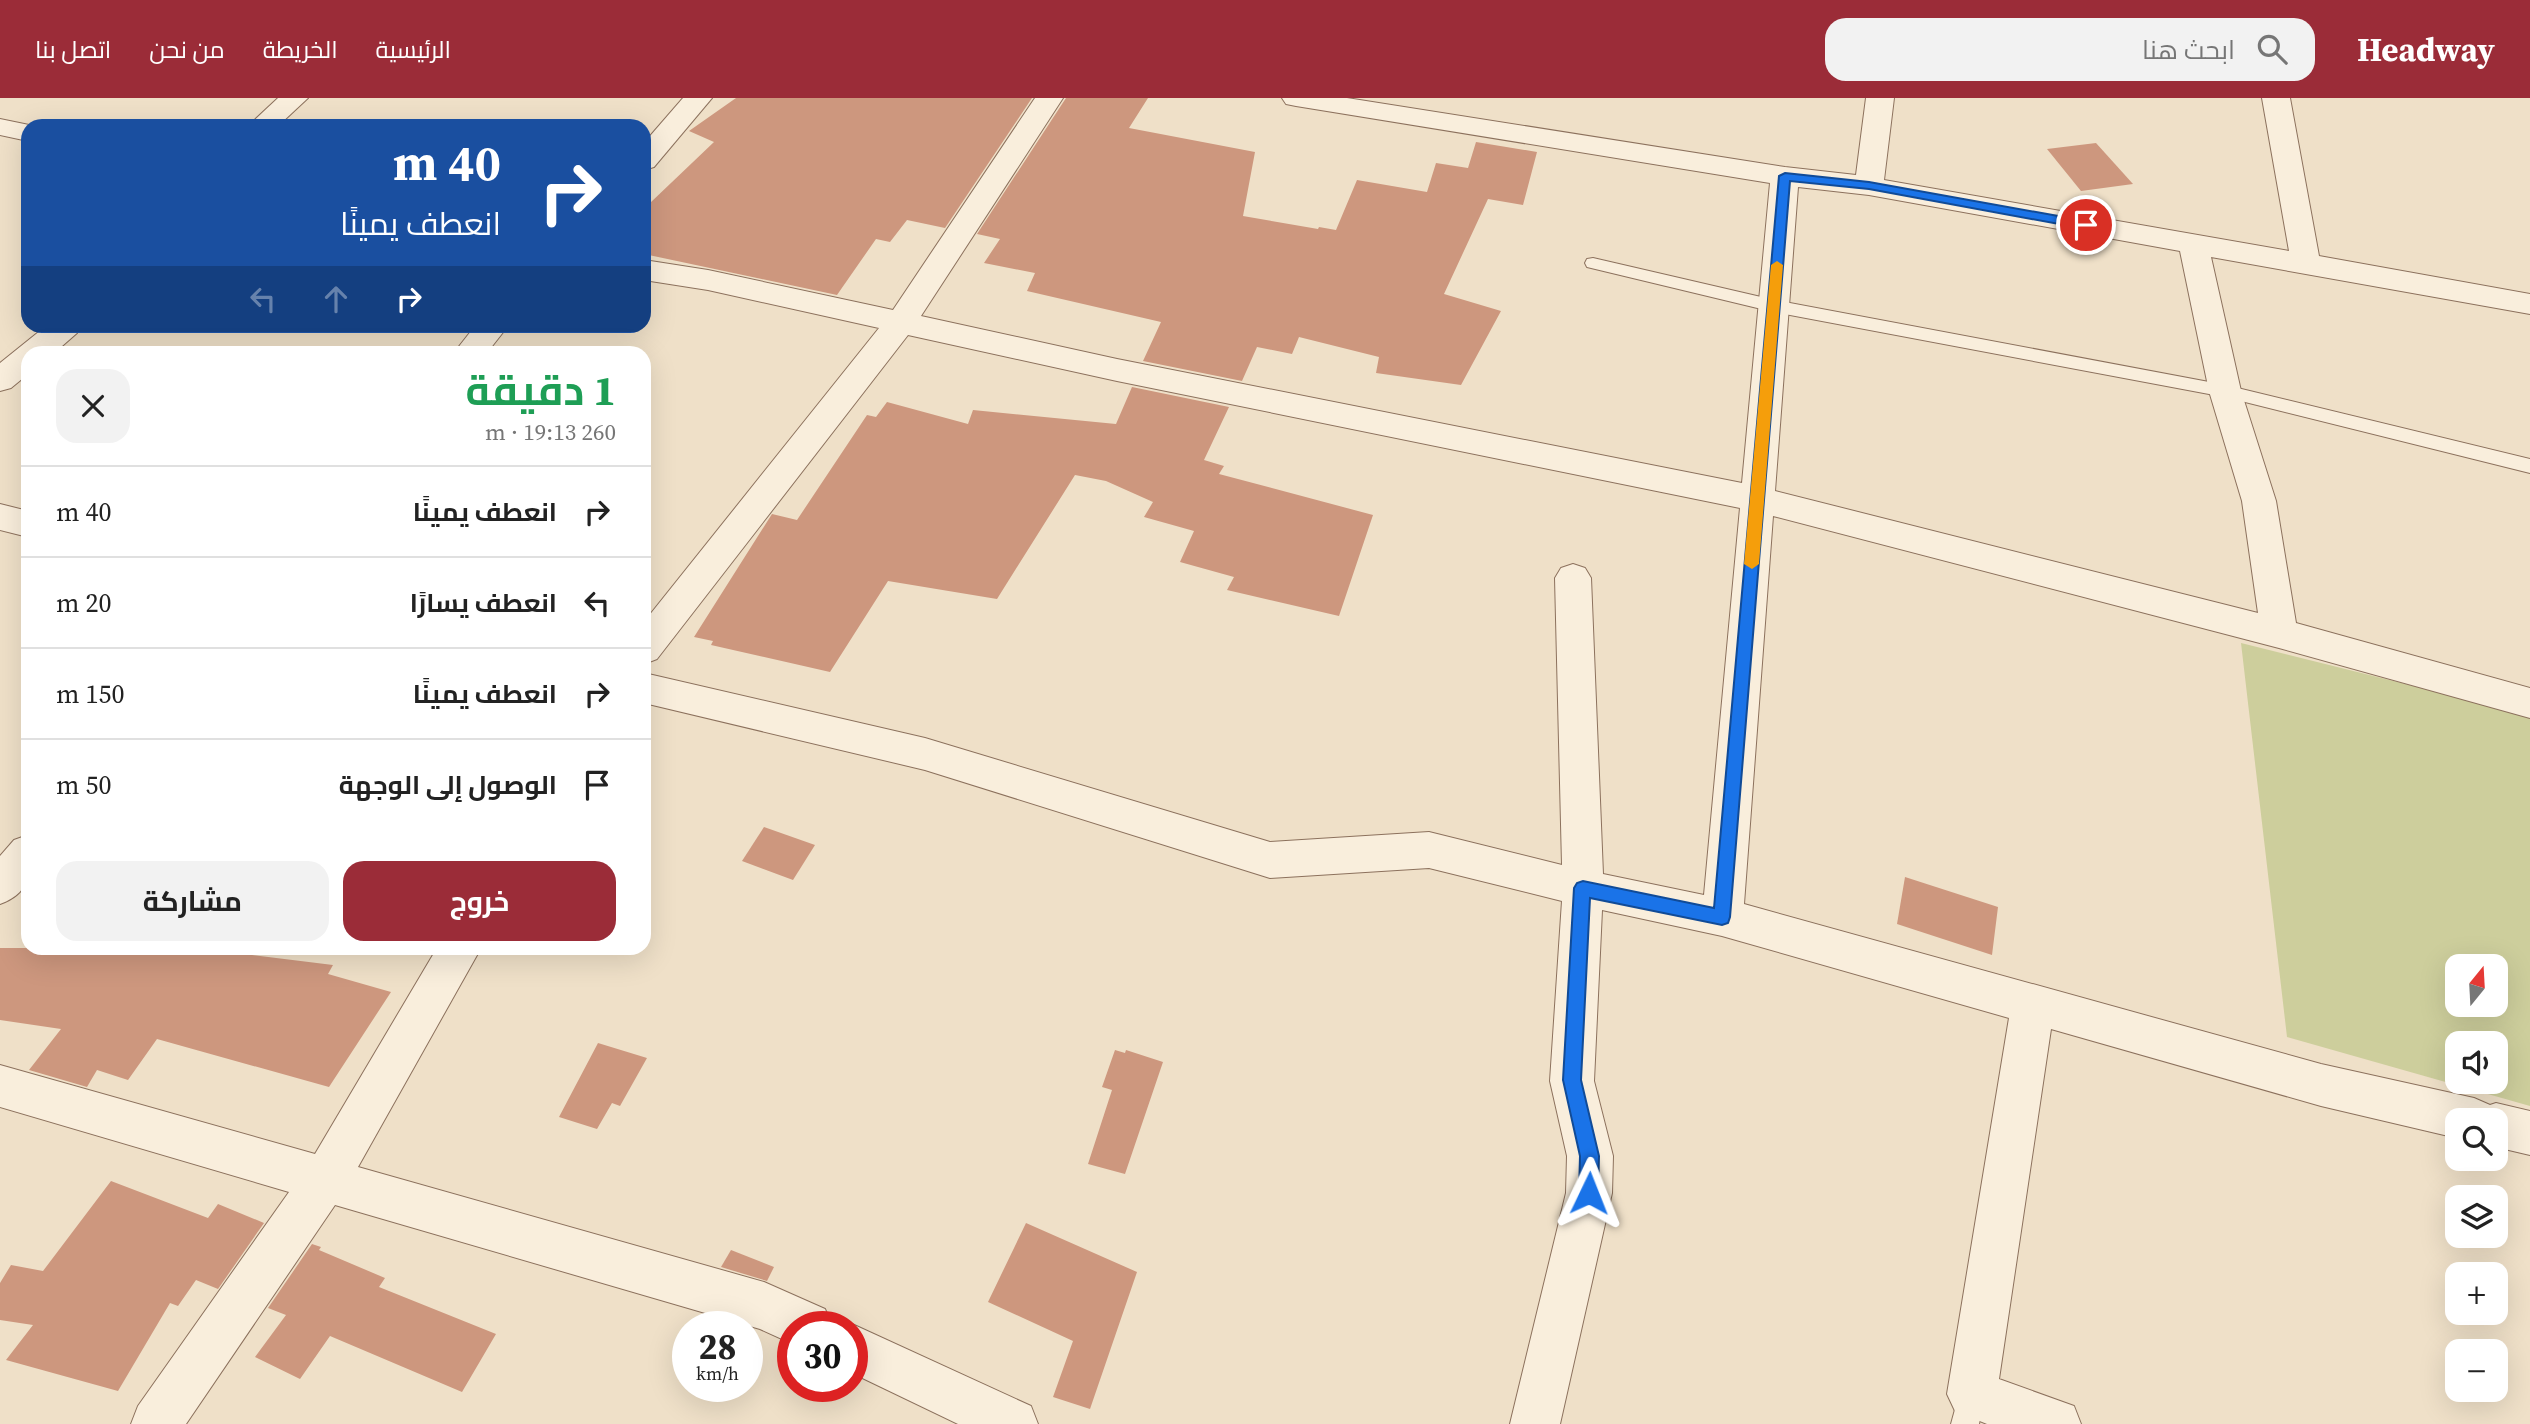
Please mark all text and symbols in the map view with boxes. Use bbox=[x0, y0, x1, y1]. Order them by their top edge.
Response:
search box bbox=[1825, 18, 2315, 81]
text: Headway bbox=[2357, 27, 2495, 72]
icon: search bbox=[2253, 30, 2291, 68]
text: ابحث هنا bbox=[2142, 32, 2235, 68]
text: اتصل بنا bbox=[35, 33, 111, 66]
text: من نحن bbox=[149, 33, 225, 66]
text: الخريطة bbox=[263, 33, 338, 66]
text: الرئيسية bbox=[376, 33, 451, 66]
text: 40 m bbox=[393, 129, 501, 196]
icon: right bbox=[525, 147, 616, 238]
pin bbox=[2056, 195, 2116, 255]
text: انعطف يمينًا bbox=[340, 202, 501, 246]
icon: arrive bbox=[2067, 206, 2105, 244]
icon: left bbox=[244, 280, 282, 318]
icon: ahead bbox=[317, 280, 355, 318]
icon: right bbox=[390, 280, 428, 318]
text: 1 دقيقة bbox=[466, 361, 616, 419]
button: close bbox=[56, 369, 130, 443]
text: 260 m · 19:13 bbox=[485, 416, 616, 448]
icon: right bbox=[578, 493, 616, 531]
text: 40 m bbox=[56, 494, 112, 530]
text: انعطف يمينًا bbox=[413, 494, 557, 530]
icon: left bbox=[578, 584, 616, 622]
text: 20 m bbox=[56, 585, 112, 621]
text: انعطف يسارًا bbox=[410, 585, 557, 621]
icon: right bbox=[578, 675, 616, 713]
text: 150 m bbox=[56, 676, 125, 712]
text: انعطف يمينًا bbox=[413, 676, 557, 712]
icon: arrive bbox=[578, 766, 616, 804]
text: 50 m bbox=[56, 767, 112, 803]
text: الوصول إلى الوجهة bbox=[339, 767, 557, 803]
button: مشاركة bbox=[56, 861, 329, 941]
button: خروج bbox=[343, 861, 616, 941]
north arrow bbox=[2445, 954, 2508, 1017]
map controls bbox=[2445, 954, 2508, 1402]
button: sound bbox=[2445, 1031, 2508, 1094]
button: search bbox=[2445, 1108, 2508, 1171]
position arrow bbox=[1552, 1156, 1626, 1230]
button: layers bbox=[2445, 1185, 2508, 1248]
button: + bbox=[2445, 1262, 2508, 1325]
speed limit sign: 30 bbox=[777, 1311, 868, 1402]
text: 28 bbox=[699, 1323, 736, 1371]
button: − bbox=[2445, 1339, 2508, 1402]
text: km/h bbox=[696, 1361, 739, 1386]

